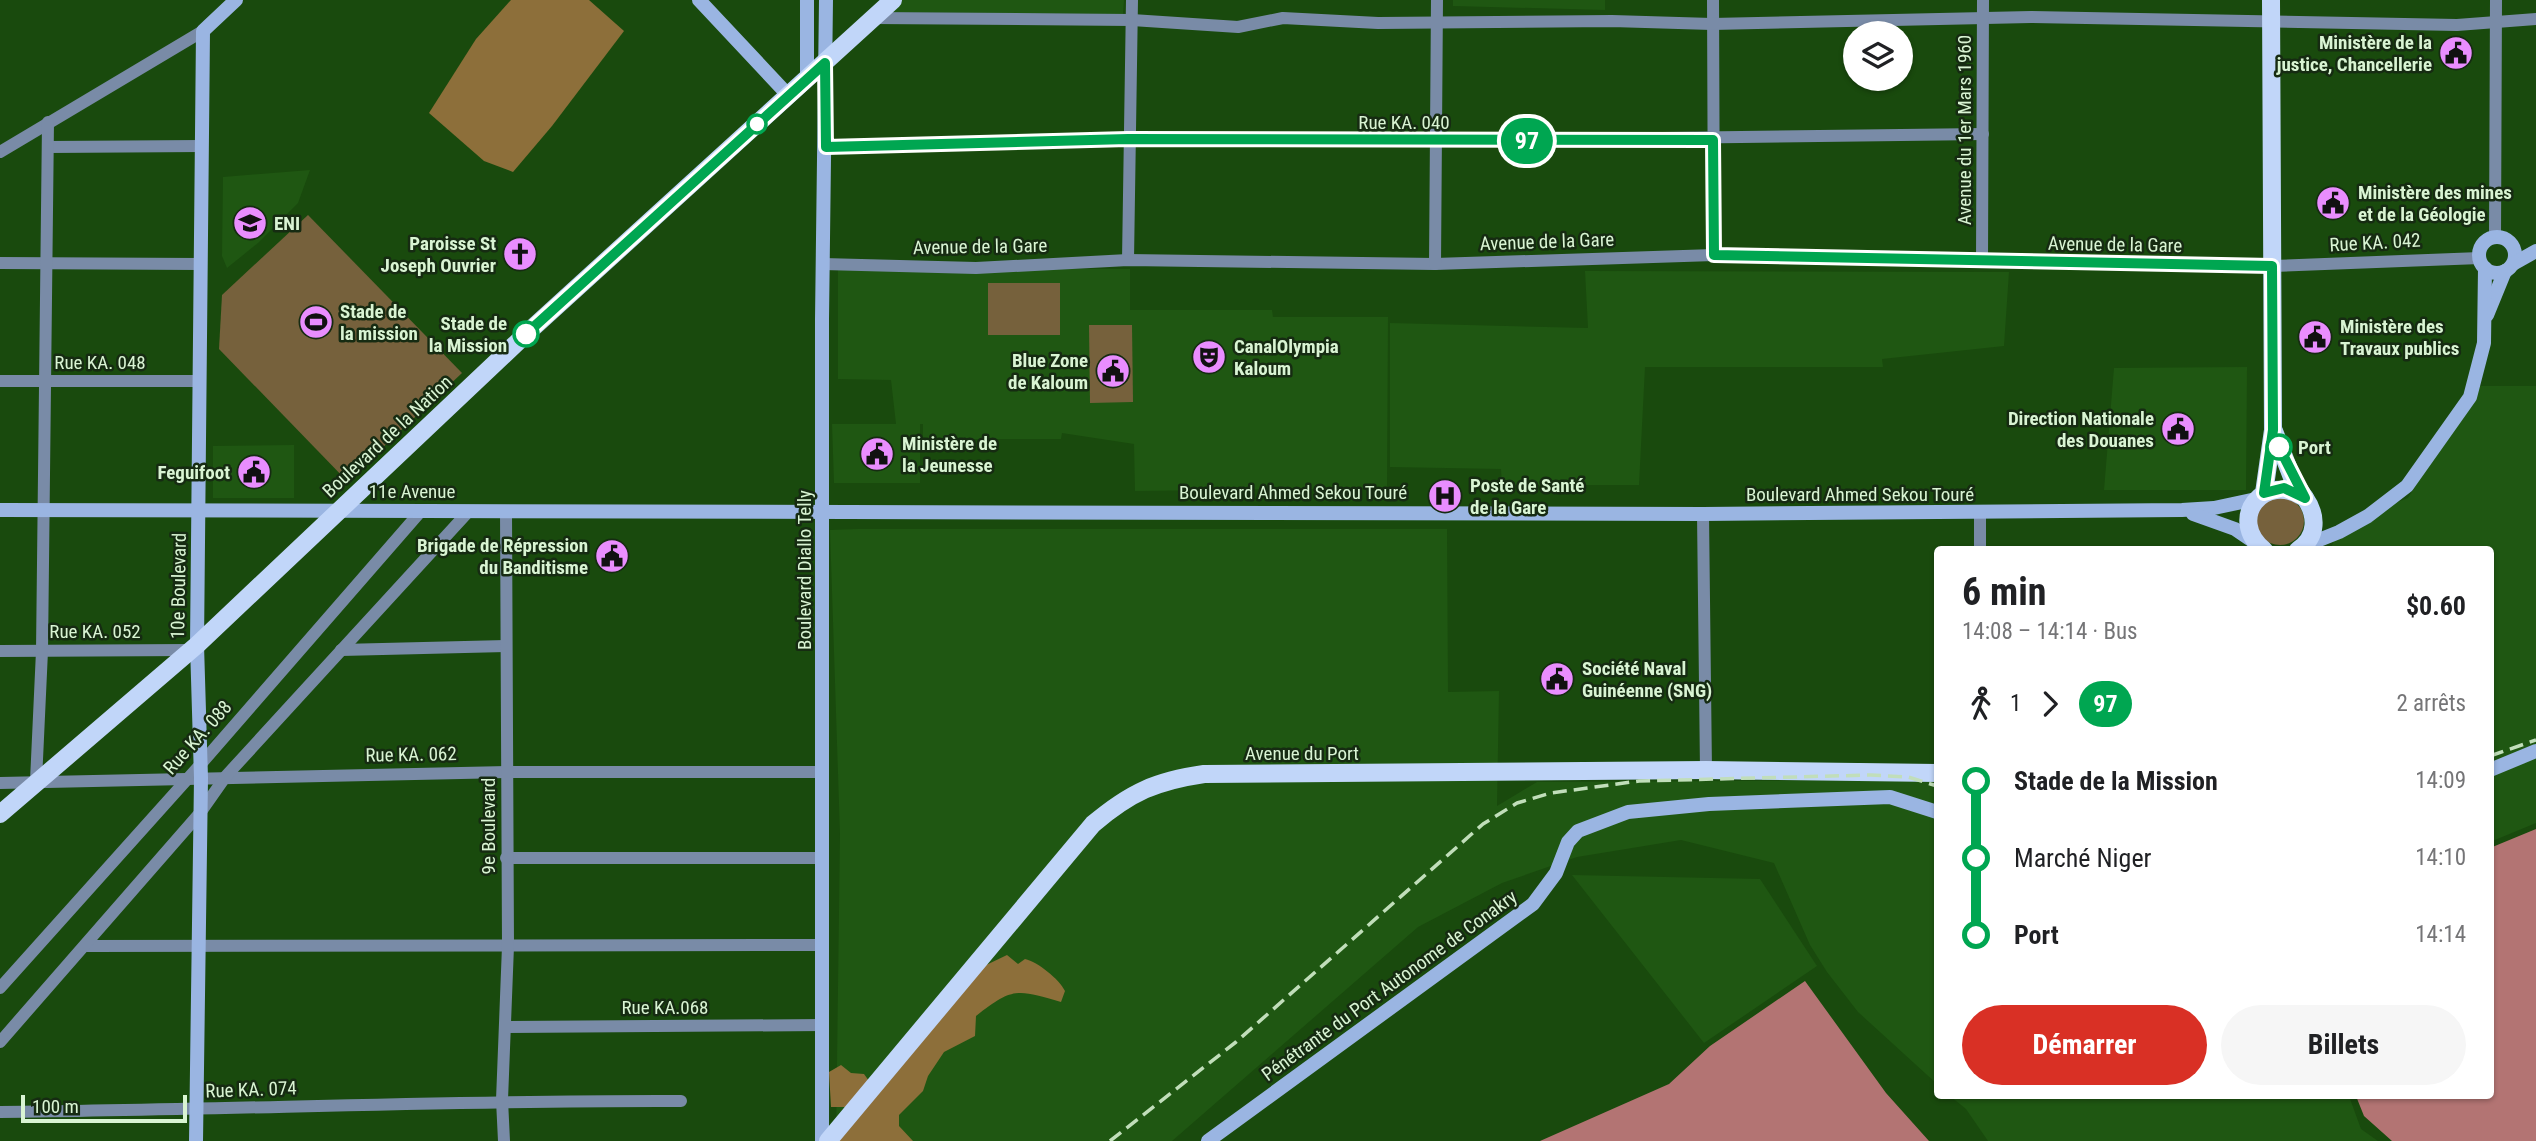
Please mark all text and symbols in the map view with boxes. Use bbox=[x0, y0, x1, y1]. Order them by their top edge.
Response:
map controls bbox=[1843, 21, 1913, 91]
button: layers bbox=[1843, 21, 1913, 91]
place label: Ministère de la justice, Chancellerie bbox=[2276, 31, 2432, 76]
public building icon: Ministère de la justice, Chancellerie bbox=[2437, 34, 2475, 72]
street label: Avenue du 1er Mars 1960 bbox=[1953, 35, 1976, 225]
street label: Rue KA. 040 bbox=[1358, 111, 1450, 134]
unlabelled marker bbox=[747, 114, 767, 134]
line badge: 97 bbox=[1496, 118, 1558, 164]
text: 97 bbox=[1515, 127, 1539, 155]
place label: Ministère des mines et de la Géologie bbox=[2358, 181, 2512, 226]
public building icon: Ministère des mines et de la Géologie bbox=[2314, 184, 2352, 222]
school or university icon: ENI bbox=[231, 204, 269, 242]
place label: ENI bbox=[274, 212, 300, 235]
street label: Avenue de la Gare bbox=[1479, 228, 1615, 255]
street label: Rue KA. 042 bbox=[2329, 229, 2421, 256]
place label: Paroisse St Joseph Ouvrier bbox=[381, 232, 496, 277]
street label: Avenue de la Gare bbox=[2048, 232, 2182, 257]
street label: Avenue de la Gare bbox=[913, 234, 1048, 259]
church icon: Paroisse St Joseph Ouvrier bbox=[501, 235, 539, 273]
place label: Stade de la mission bbox=[340, 300, 418, 345]
sports icon: Stade de la mission bbox=[297, 303, 335, 341]
place label: Stade de la Mission bbox=[429, 312, 507, 357]
place label: Ministère des Travaux publics bbox=[2340, 315, 2459, 360]
public building icon: Ministère des Travaux publics bbox=[2296, 318, 2334, 356]
marker: Stade de la Mission bbox=[513, 321, 539, 347]
place label: CanalOlympia Kaloum bbox=[1234, 335, 1339, 380]
theatre icon: CanalOlympia Kaloum bbox=[1190, 338, 1228, 376]
place label: Blue Zone de Kaloum bbox=[1008, 349, 1088, 394]
street label: Rue KA. 048 bbox=[54, 351, 146, 374]
public building icon: Blue Zone de Kaloum bbox=[1094, 352, 1132, 390]
street label: Boulevard de la Nation bbox=[318, 370, 457, 502]
place label: Direction Nationale des Douanes bbox=[2008, 407, 2154, 452]
public building icon: Direction Nationale des Douanes bbox=[2159, 410, 2197, 448]
place label: Ministère de la Jeunesse bbox=[902, 432, 997, 477]
marker: Port bbox=[2266, 434, 2292, 460]
public building icon: Ministère de la Jeunesse bbox=[858, 435, 896, 473]
place label: Port bbox=[2298, 436, 2331, 459]
public building icon: Feguifoot bbox=[235, 453, 273, 491]
place label: Feguifoot bbox=[157, 461, 230, 484]
place label: Poste de Santé de la Gare bbox=[1470, 474, 1584, 519]
hospital icon: Poste de Santé de la Gare bbox=[1426, 477, 1464, 515]
street label: 11e Avenue bbox=[369, 480, 455, 503]
street label: Boulevard Ahmed Sekou Touré bbox=[1179, 481, 1407, 504]
street label: Boulevard Ahmed Sekou Touré bbox=[1746, 483, 1974, 506]
street label: Boulevard Diallo Telly bbox=[793, 490, 816, 650]
street label: 10e Boulevard bbox=[166, 533, 191, 639]
place label: Brigade de Répression du Banditisme bbox=[417, 534, 588, 579]
public building icon: Brigade de Répression du Banditisme bbox=[593, 537, 631, 575]
text: 6 min bbox=[1962, 570, 2046, 614]
text: $0.60 bbox=[2406, 591, 2466, 621]
text: 14:08 – 14:14 · Bus bbox=[1962, 618, 2138, 645]
street label: Rue KA. 052 bbox=[49, 620, 141, 643]
place label: Société Naval Guinéenne (SNG) bbox=[1582, 657, 1712, 702]
public building icon: Société Naval Guinéenne (SNG) bbox=[1538, 660, 1576, 698]
icon: walk bbox=[1962, 685, 2000, 723]
icon: forward bbox=[2031, 685, 2069, 723]
text: 1 bbox=[2010, 690, 2021, 717]
text: 97 bbox=[2093, 690, 2118, 718]
text: 2 arrêts bbox=[2396, 690, 2466, 717]
street label: Rue KA. 088 bbox=[158, 696, 236, 779]
street label: Rue KA. 062 bbox=[365, 742, 457, 767]
street label: Avenue du Port bbox=[1245, 742, 1359, 765]
text: Stade de la Mission bbox=[2014, 766, 2218, 796]
text: 14:09 bbox=[2415, 767, 2466, 794]
street label: 9e Boulevard bbox=[477, 777, 500, 875]
text: Marché Niger bbox=[2014, 843, 2152, 873]
text: 14:10 bbox=[2415, 844, 2466, 871]
street label: Pénétrante du Port Autonome de Conakry bbox=[1257, 885, 1521, 1086]
text: Port bbox=[2014, 920, 2059, 950]
text: 14:14 bbox=[2415, 921, 2466, 948]
street label: Rue KA.068 bbox=[621, 996, 709, 1019]
button: Démarrer bbox=[1962, 1005, 2207, 1085]
button: Billets bbox=[2221, 1005, 2466, 1085]
street label: Rue KA. 074 bbox=[205, 1076, 297, 1103]
scale bar bbox=[21, 1092, 187, 1124]
text: 100 m bbox=[32, 1095, 79, 1118]

